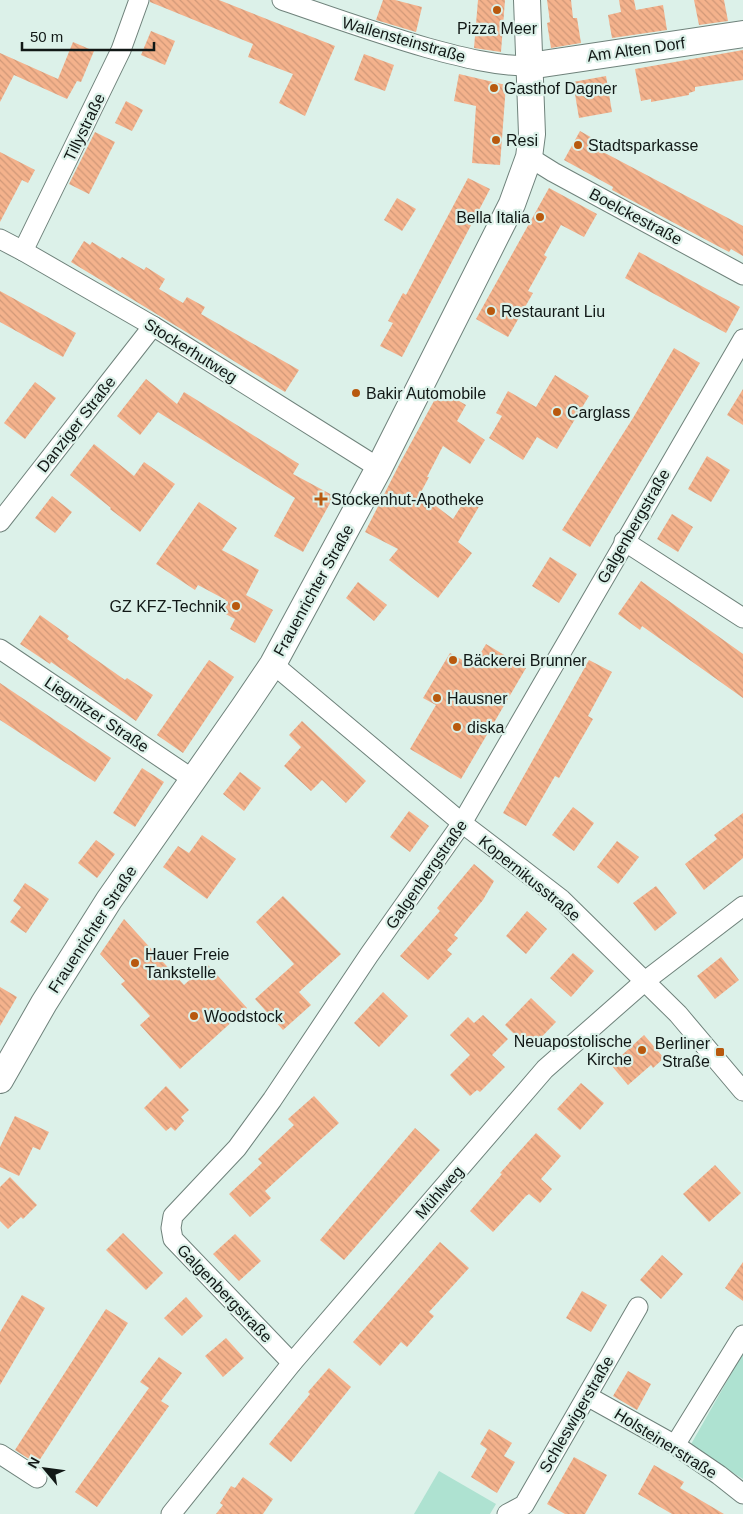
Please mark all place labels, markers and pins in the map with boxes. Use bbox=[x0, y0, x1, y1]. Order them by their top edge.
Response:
marker: Pizza Meer bbox=[491, 4, 503, 16]
place label: Pizza Meer bbox=[457, 20, 538, 37]
place label: Gasthof Dagner bbox=[504, 80, 618, 97]
marker: Gasthof Dagner bbox=[488, 82, 500, 94]
place label: Resi bbox=[506, 132, 538, 149]
marker: Resi bbox=[490, 134, 502, 146]
place label: Stadtsparkasse bbox=[588, 137, 698, 154]
marker: Stadtsparkasse bbox=[572, 139, 584, 151]
place label: Bella Italia bbox=[456, 209, 530, 226]
marker: Bella Italia bbox=[534, 211, 546, 223]
place label: Restaurant Liu bbox=[501, 303, 605, 320]
marker: Restaurant Liu bbox=[485, 305, 497, 317]
place label: Bakir Automobile bbox=[366, 385, 486, 402]
marker: Bakir Automobile bbox=[350, 387, 362, 399]
place label: Carglass bbox=[567, 404, 630, 421]
marker: Carglass bbox=[551, 406, 563, 418]
place label: Stockenhut-Apotheke bbox=[331, 491, 484, 508]
marker: Stockenhut-Apotheke bbox=[315, 493, 327, 505]
place label: GZ KFZ-Technik bbox=[110, 598, 227, 615]
marker: GZ KFZ-Technik bbox=[230, 600, 242, 612]
place label: Bäckerei Brunner bbox=[463, 652, 587, 669]
marker: Bäckerei Brunner bbox=[447, 654, 459, 666]
place label: Hausner bbox=[447, 690, 508, 707]
marker: Hausner bbox=[431, 692, 443, 704]
place label: diska bbox=[467, 719, 504, 736]
marker: diska bbox=[451, 721, 463, 733]
place label: Hauer Freie Tankstelle bbox=[145, 946, 230, 981]
marker: Hauer Freie Tankstelle bbox=[129, 957, 141, 969]
place label: Woodstock bbox=[204, 1008, 284, 1025]
marker: Woodstock bbox=[188, 1010, 200, 1022]
place label: Neuapostolische Kirche bbox=[514, 1033, 632, 1068]
place label: Berliner Straße bbox=[655, 1035, 711, 1070]
marker: Neuapostolische Kirche bbox=[636, 1044, 648, 1056]
marker: Berliner Straße bbox=[714, 1046, 726, 1058]

